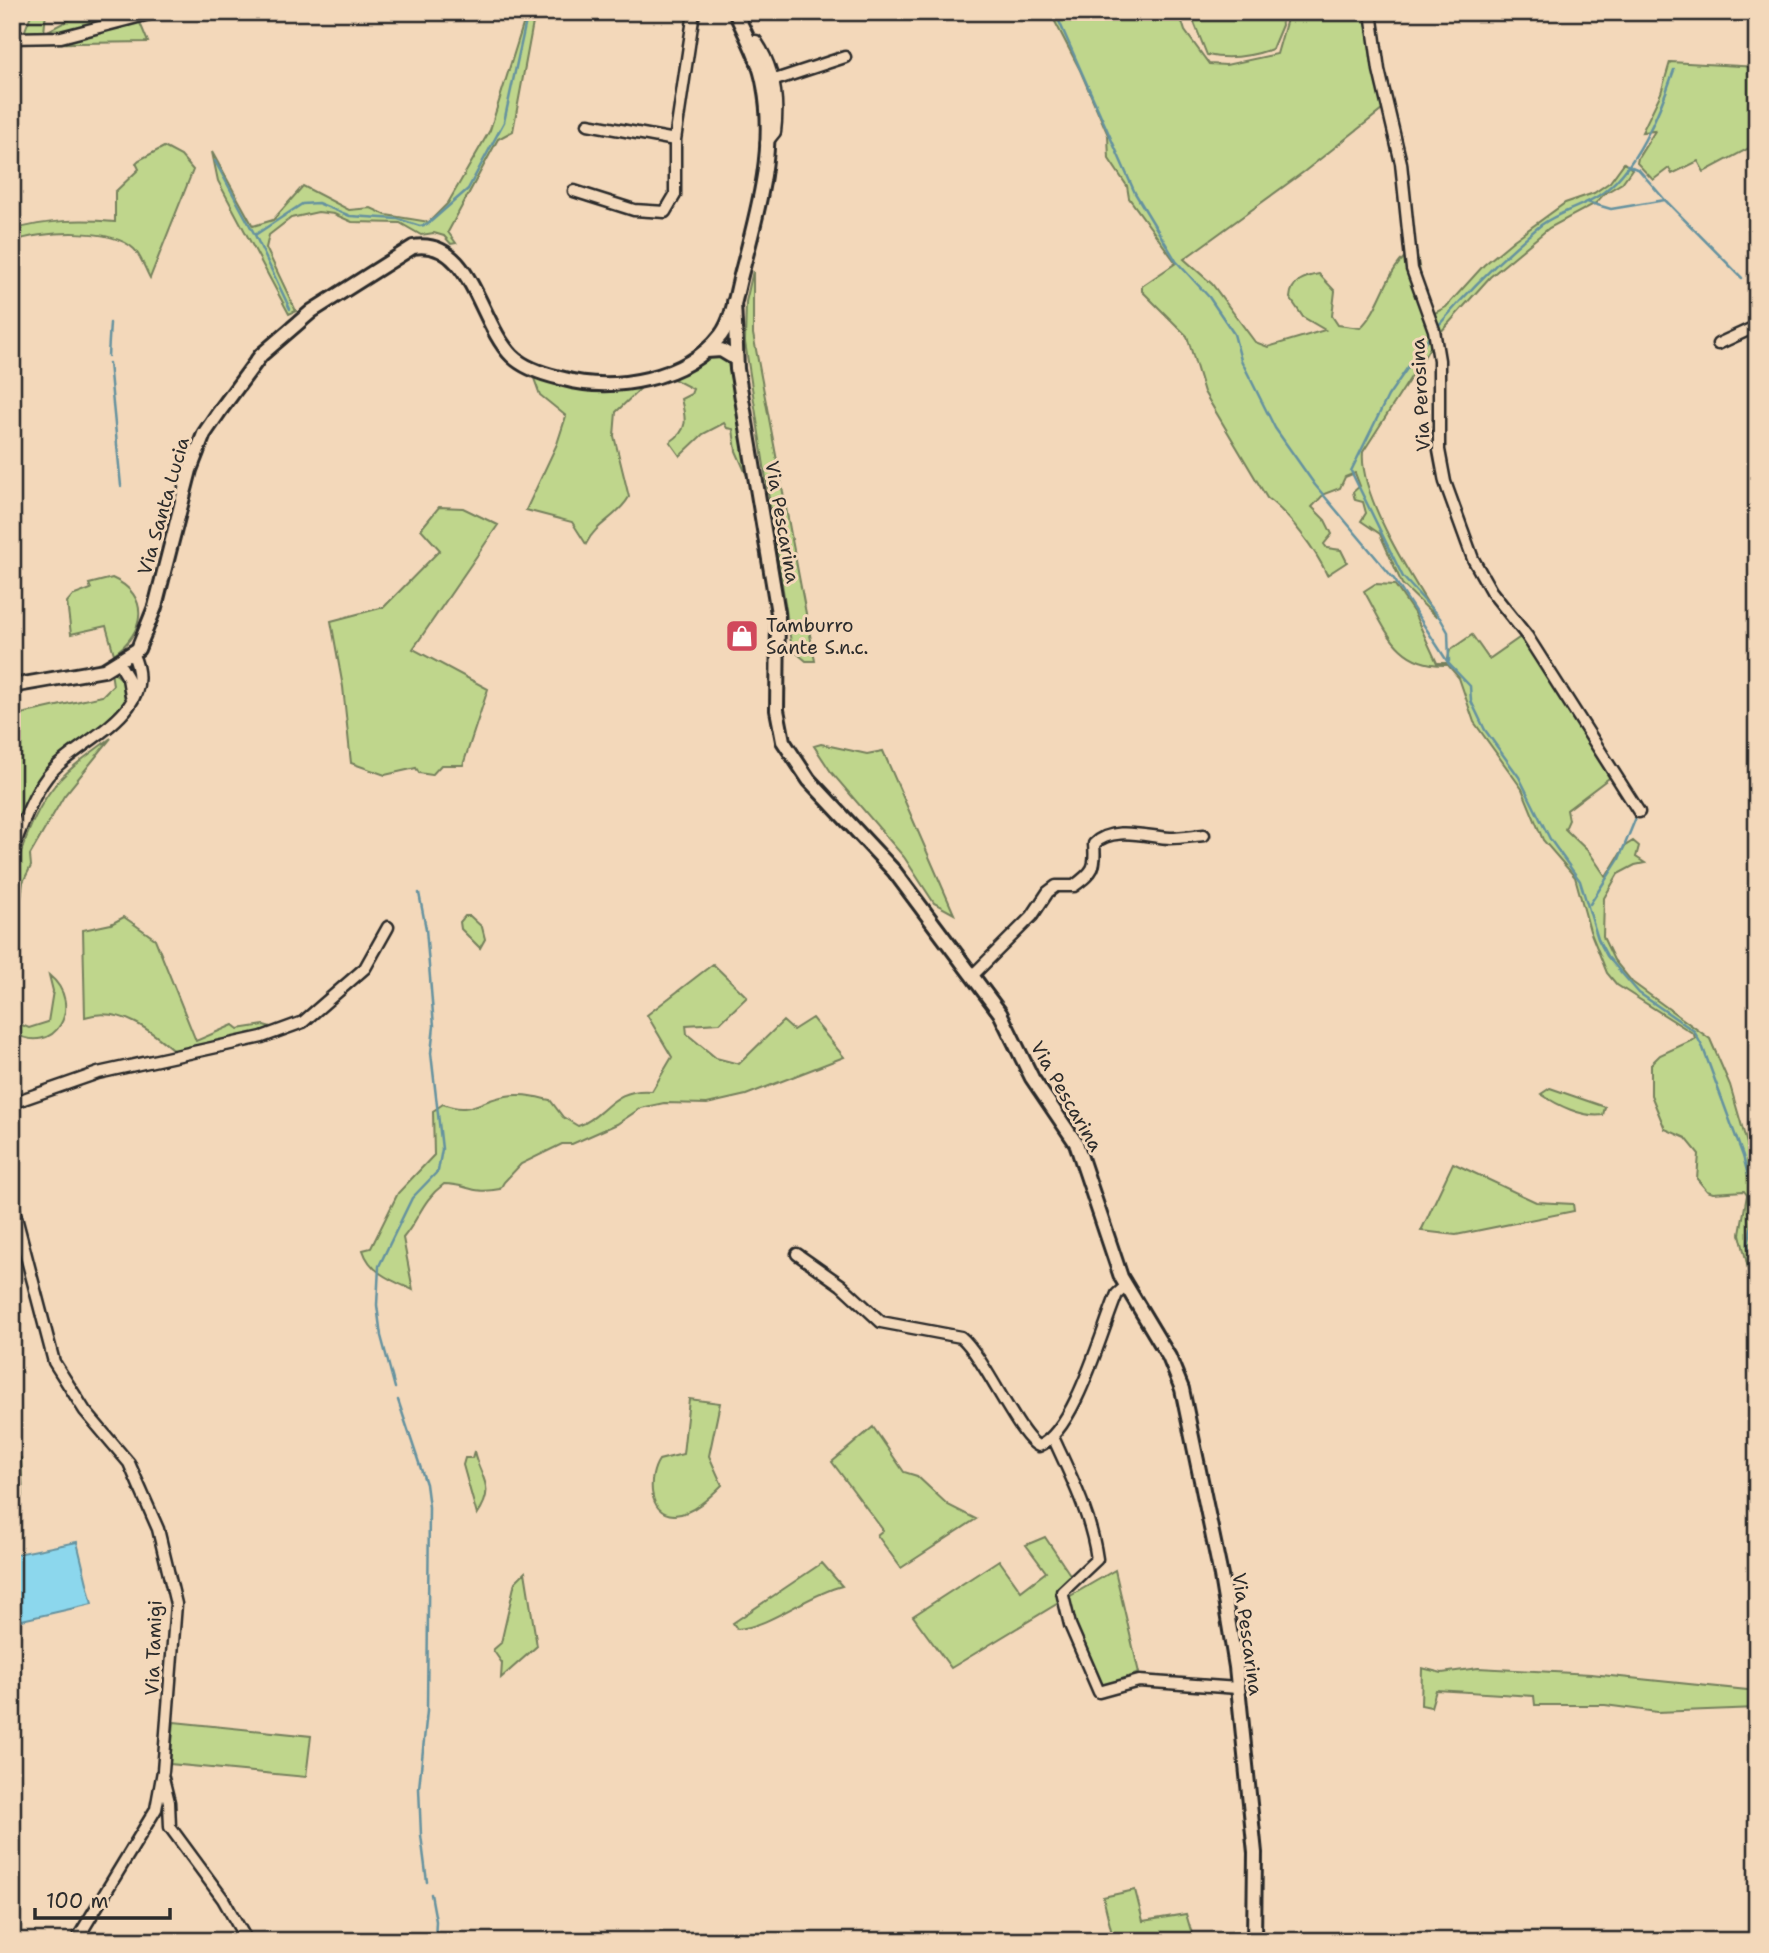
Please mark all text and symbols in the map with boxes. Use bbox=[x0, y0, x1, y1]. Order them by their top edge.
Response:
street label: Via Perosina bbox=[1405, 337, 1436, 452]
street label: Via Santa Lucia bbox=[132, 434, 195, 578]
street label: Via Pescarina bbox=[759, 459, 806, 585]
place label: Tamburro Sante S.n.c. bbox=[766, 613, 868, 660]
shop icon: Tamburro Sante S.n.c. bbox=[723, 617, 761, 655]
street label: Via Pescarina bbox=[1025, 1036, 1108, 1156]
street label: Via Pescarina bbox=[1227, 1571, 1269, 1697]
street label: Via Tamigi bbox=[139, 1600, 168, 1696]
scale bar bbox=[35, 1876, 170, 1920]
text: 100 m bbox=[46, 1887, 109, 1915]

